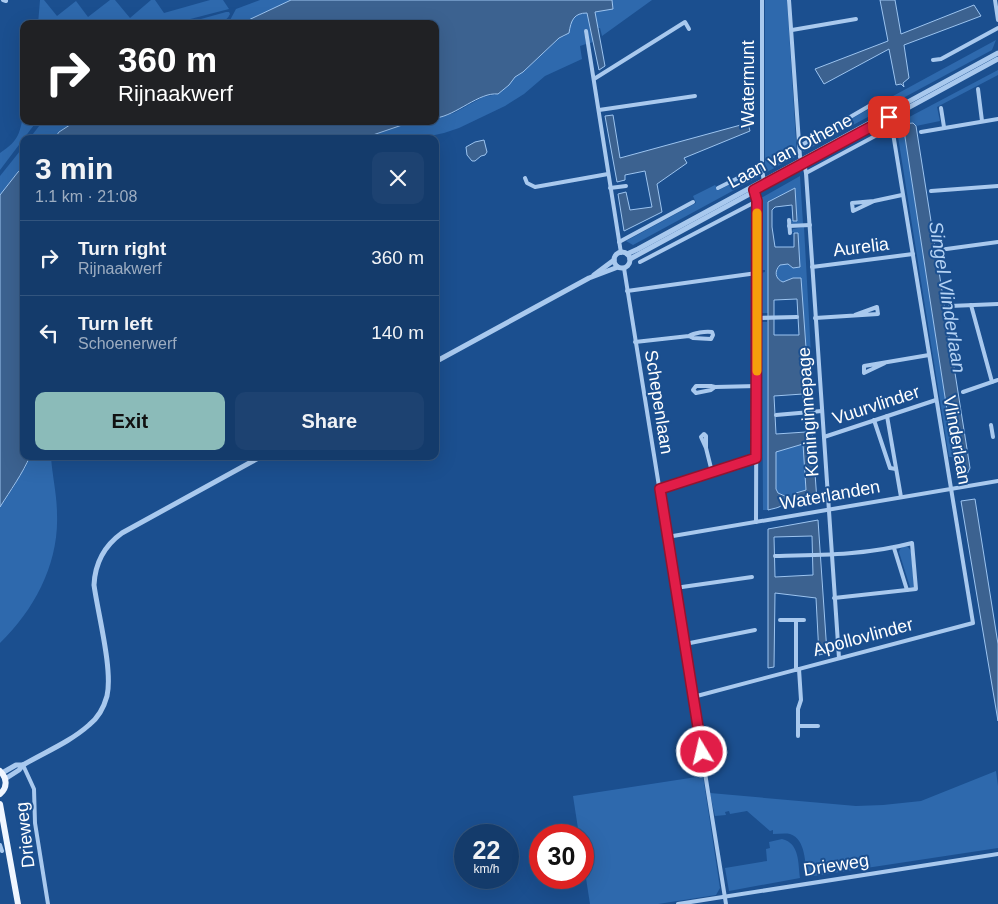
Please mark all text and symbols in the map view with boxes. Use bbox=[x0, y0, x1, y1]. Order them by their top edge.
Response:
icon: right bbox=[35, 40, 100, 105]
text: 360 m bbox=[118, 40, 217, 79]
street label: Watermunt bbox=[738, 40, 758, 128]
text: Rijnaakwerf bbox=[118, 81, 233, 106]
pin bbox=[868, 96, 910, 138]
icon: arrive bbox=[875, 103, 903, 131]
street label: Laan van Othene bbox=[724, 110, 856, 192]
text: 3 min bbox=[35, 152, 113, 185]
button: close bbox=[372, 152, 424, 204]
text: 1.1 km · 21:08 bbox=[35, 188, 137, 205]
water label: Singel Vlinderlaan bbox=[925, 220, 970, 374]
street label: Aurelia bbox=[832, 234, 891, 260]
text: Turn right bbox=[78, 238, 166, 259]
icon: right bbox=[35, 244, 63, 272]
text: 360 m bbox=[371, 247, 424, 268]
text: Rijnaakwerf bbox=[78, 260, 162, 277]
text: Turn left bbox=[78, 313, 153, 334]
icon: left bbox=[35, 319, 63, 347]
text: 140 m bbox=[371, 322, 424, 343]
text: Schoenerwerf bbox=[78, 335, 177, 352]
street label: Koninginnepage bbox=[793, 346, 823, 478]
street label: Schepenlaan bbox=[641, 349, 677, 455]
street label: Vuurvlinder bbox=[830, 382, 922, 428]
button: Exit bbox=[35, 392, 225, 450]
button: Share bbox=[235, 392, 424, 450]
street label: Vlinderlaan bbox=[939, 394, 975, 486]
street label: Waterlanden bbox=[778, 476, 882, 514]
street label: Apollovlinder bbox=[811, 614, 915, 660]
position arrow bbox=[675, 725, 727, 777]
street label: Drieweg bbox=[12, 801, 38, 869]
speed limit sign: 30 bbox=[529, 824, 594, 889]
text: 22 bbox=[473, 836, 500, 864]
street label: Drieweg bbox=[802, 850, 870, 880]
text: km/h bbox=[473, 862, 500, 876]

